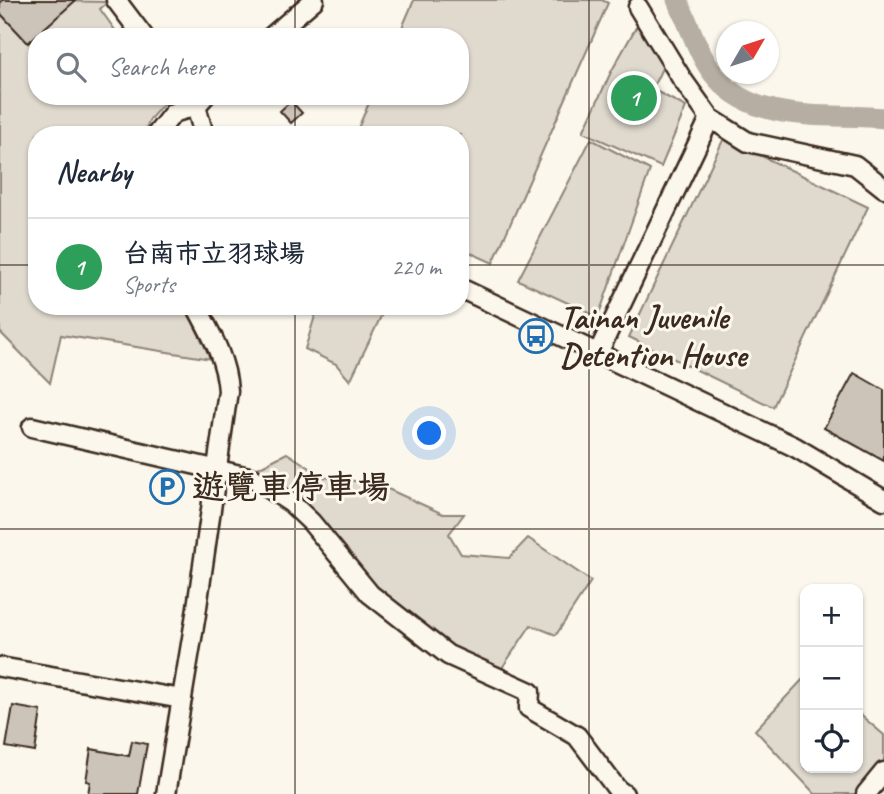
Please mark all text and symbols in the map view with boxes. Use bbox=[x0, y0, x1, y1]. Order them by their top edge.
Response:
north arrow bbox=[716, 21, 779, 84]
search box bbox=[28, 28, 469, 105]
icon: search bbox=[52, 48, 90, 86]
text: Search here bbox=[108, 50, 214, 83]
pin: 1 bbox=[611, 72, 657, 124]
text: Nearby bbox=[56, 153, 132, 191]
text: 台南市立羽球場 bbox=[123, 237, 305, 270]
text: 1 bbox=[74, 253, 84, 282]
text: 220 m bbox=[392, 253, 441, 282]
text: Sports bbox=[123, 270, 175, 299]
place label: Tainan Juvenile Detention House bbox=[560, 296, 749, 376]
bus stop icon: Tainan Juvenile Detention House bbox=[517, 317, 555, 355]
your location bbox=[412, 416, 446, 450]
place label: 遊覽車停車場 bbox=[192, 466, 390, 508]
parking icon: 遊覽車停車場 bbox=[148, 468, 186, 506]
map controls bbox=[800, 584, 863, 773]
button: + bbox=[800, 584, 863, 647]
button: − bbox=[800, 647, 863, 710]
button: locate bbox=[800, 710, 863, 773]

